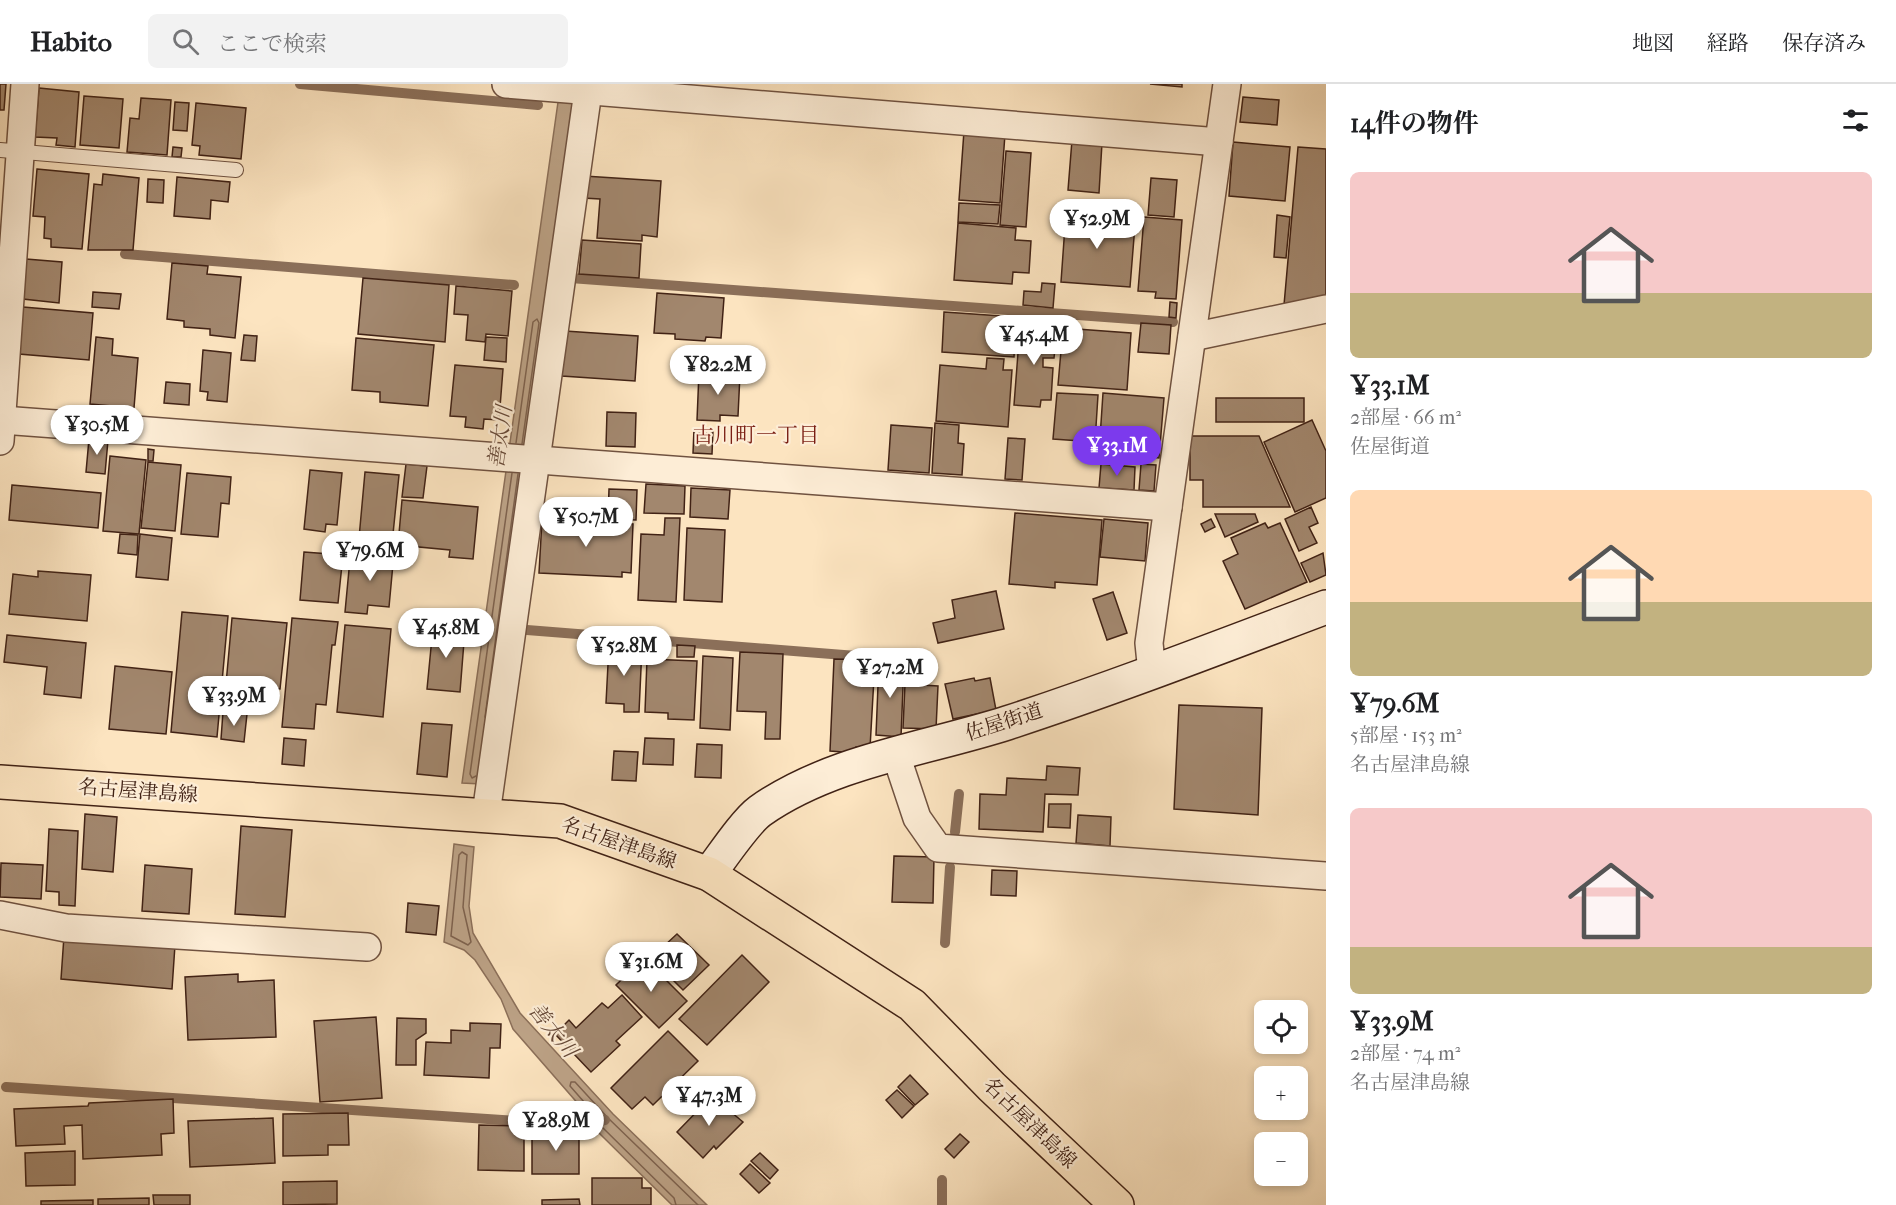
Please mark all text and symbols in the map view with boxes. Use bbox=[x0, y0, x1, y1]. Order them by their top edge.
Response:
search box bbox=[148, 14, 568, 68]
text: Habito bbox=[30, 25, 112, 58]
icon: search bbox=[169, 25, 202, 58]
text: ここで検索 bbox=[217, 31, 327, 57]
text: 地図 bbox=[1632, 31, 1674, 55]
text: 経路 bbox=[1707, 31, 1749, 55]
text: 保存済み bbox=[1782, 31, 1866, 55]
icon: filters bbox=[1839, 104, 1872, 137]
text: 14件の物件 bbox=[1350, 108, 1479, 139]
pin: ¥52.9M bbox=[1048, 199, 1146, 250]
text: ¥52.9M bbox=[1064, 207, 1130, 230]
icon: home bbox=[1557, 211, 1665, 319]
pin: ¥45.4M bbox=[985, 315, 1083, 366]
text: ¥45.4M bbox=[999, 323, 1069, 346]
pin: ¥82.2M bbox=[669, 345, 767, 396]
text: ¥82.2M bbox=[684, 353, 752, 376]
text: ¥33.1M bbox=[1350, 370, 1430, 401]
water label: 善太川 bbox=[484, 402, 517, 470]
pin: ¥30.5M bbox=[48, 405, 146, 456]
text: 2部屋 · 66 m² bbox=[1350, 406, 1461, 429]
text: ¥30.5M bbox=[65, 413, 129, 436]
district label: 古川町一丁目 bbox=[693, 423, 819, 447]
pin: ¥33.1M bbox=[1068, 426, 1166, 477]
text: ¥33.1M bbox=[1086, 434, 1148, 457]
text: 佐屋街道 bbox=[1350, 435, 1430, 458]
pin: ¥50.7M bbox=[537, 497, 635, 548]
text: ¥50.7M bbox=[553, 505, 619, 528]
icon: home bbox=[1557, 529, 1665, 637]
pin: ¥79.6M bbox=[321, 531, 419, 582]
text: ¥79.6M bbox=[336, 539, 404, 562]
pin: ¥45.8M bbox=[397, 608, 495, 659]
text: ¥45.8M bbox=[412, 616, 480, 639]
pin: ¥52.8M bbox=[575, 626, 673, 677]
text: ¥52.8M bbox=[591, 634, 657, 657]
pin: ¥27.2M bbox=[841, 648, 939, 699]
text: ¥27.2M bbox=[856, 656, 924, 679]
pin: ¥33.9M bbox=[185, 676, 283, 727]
text: ¥33.9M bbox=[202, 684, 266, 707]
text: ¥79.6M bbox=[1350, 688, 1439, 719]
street label: 佐屋街道 bbox=[962, 699, 1046, 745]
text: 5部屋 · 153 m² bbox=[1350, 724, 1462, 747]
text: 名古屋津島線 bbox=[1350, 753, 1470, 776]
street label: 名古屋津島線 bbox=[77, 775, 199, 807]
street label: 名古屋津島線 bbox=[559, 813, 679, 873]
icon: home bbox=[1557, 847, 1665, 955]
pin: ¥31.6M bbox=[602, 942, 700, 993]
text: ¥31.6M bbox=[619, 950, 683, 973]
water label: 善太川 bbox=[524, 998, 583, 1064]
map controls bbox=[1254, 1000, 1308, 1186]
button: locate bbox=[1254, 1000, 1308, 1054]
text: ¥33.9M bbox=[1350, 1006, 1434, 1037]
text: 2部屋 · 74 m² bbox=[1350, 1042, 1460, 1065]
button: + bbox=[1254, 1066, 1308, 1120]
text: 名古屋津島線 bbox=[1350, 1071, 1470, 1094]
street label: 名古屋津島線 bbox=[979, 1073, 1081, 1173]
pin: ¥47.3M bbox=[660, 1076, 758, 1127]
text: ¥47.3M bbox=[676, 1084, 742, 1107]
pin: ¥28.9M bbox=[507, 1101, 605, 1152]
text: ¥28.9M bbox=[522, 1109, 590, 1132]
button: − bbox=[1254, 1132, 1308, 1186]

